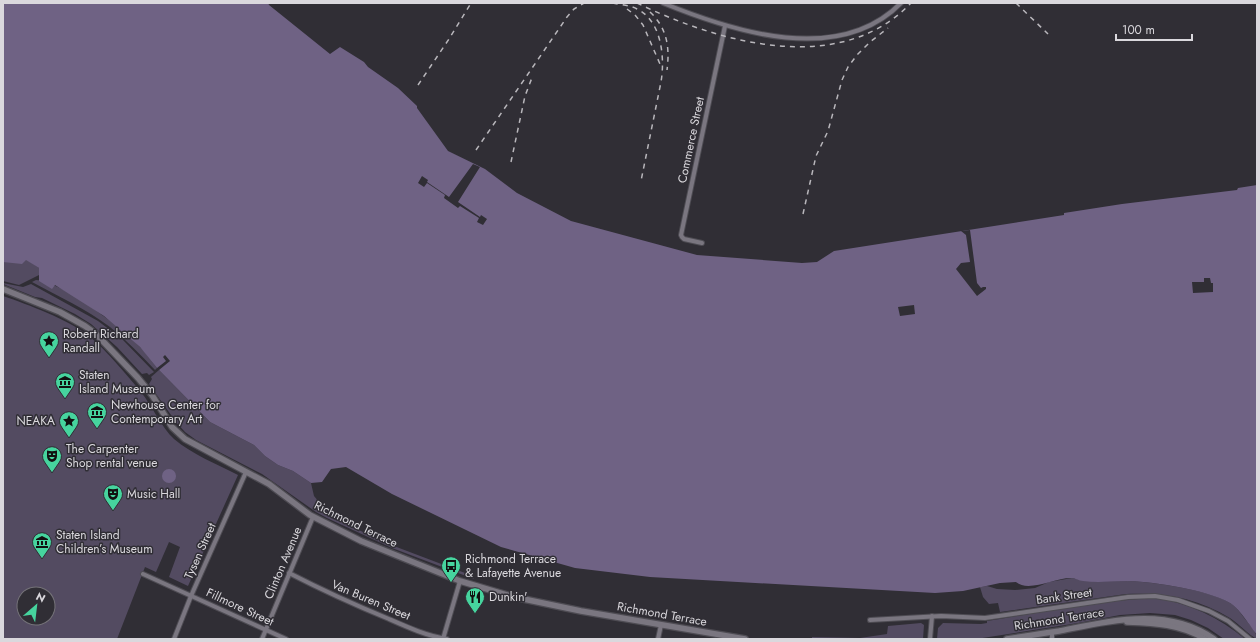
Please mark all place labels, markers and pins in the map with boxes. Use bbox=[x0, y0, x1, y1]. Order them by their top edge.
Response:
place label: Robert Richard Randall bbox=[63, 325, 139, 357]
place icon: Robert Richard Randall bbox=[38, 330, 60, 358]
place label: Staten Island Museum bbox=[79, 366, 155, 398]
museum icon: Staten Island Museum bbox=[54, 371, 76, 399]
place label: Newhouse Center for Contemporary Art bbox=[111, 396, 221, 428]
museum icon: Newhouse Center for Contemporary Art bbox=[86, 401, 108, 429]
place icon: NEAKA bbox=[58, 410, 80, 438]
place label: NEAKA bbox=[16, 412, 55, 430]
place label: The Carpenter Shop rental venue bbox=[66, 440, 157, 472]
theatre icon: The Carpenter Shop rental venue bbox=[41, 445, 63, 473]
theatre icon: Music Hall bbox=[102, 483, 124, 511]
place label: Music Hall bbox=[127, 485, 180, 503]
place label: Staten Island Children’s Museum bbox=[56, 526, 153, 558]
museum icon: Staten Island Children’s Museum bbox=[31, 531, 53, 559]
place label: Richmond Terrace & Lafayette Avenue bbox=[465, 550, 561, 582]
bus stop icon: Richmond Terrace & Lafayette Avenue bbox=[440, 555, 462, 583]
restaurant icon: Dunkin' bbox=[464, 586, 486, 614]
place label: Dunkin' bbox=[489, 588, 528, 606]

